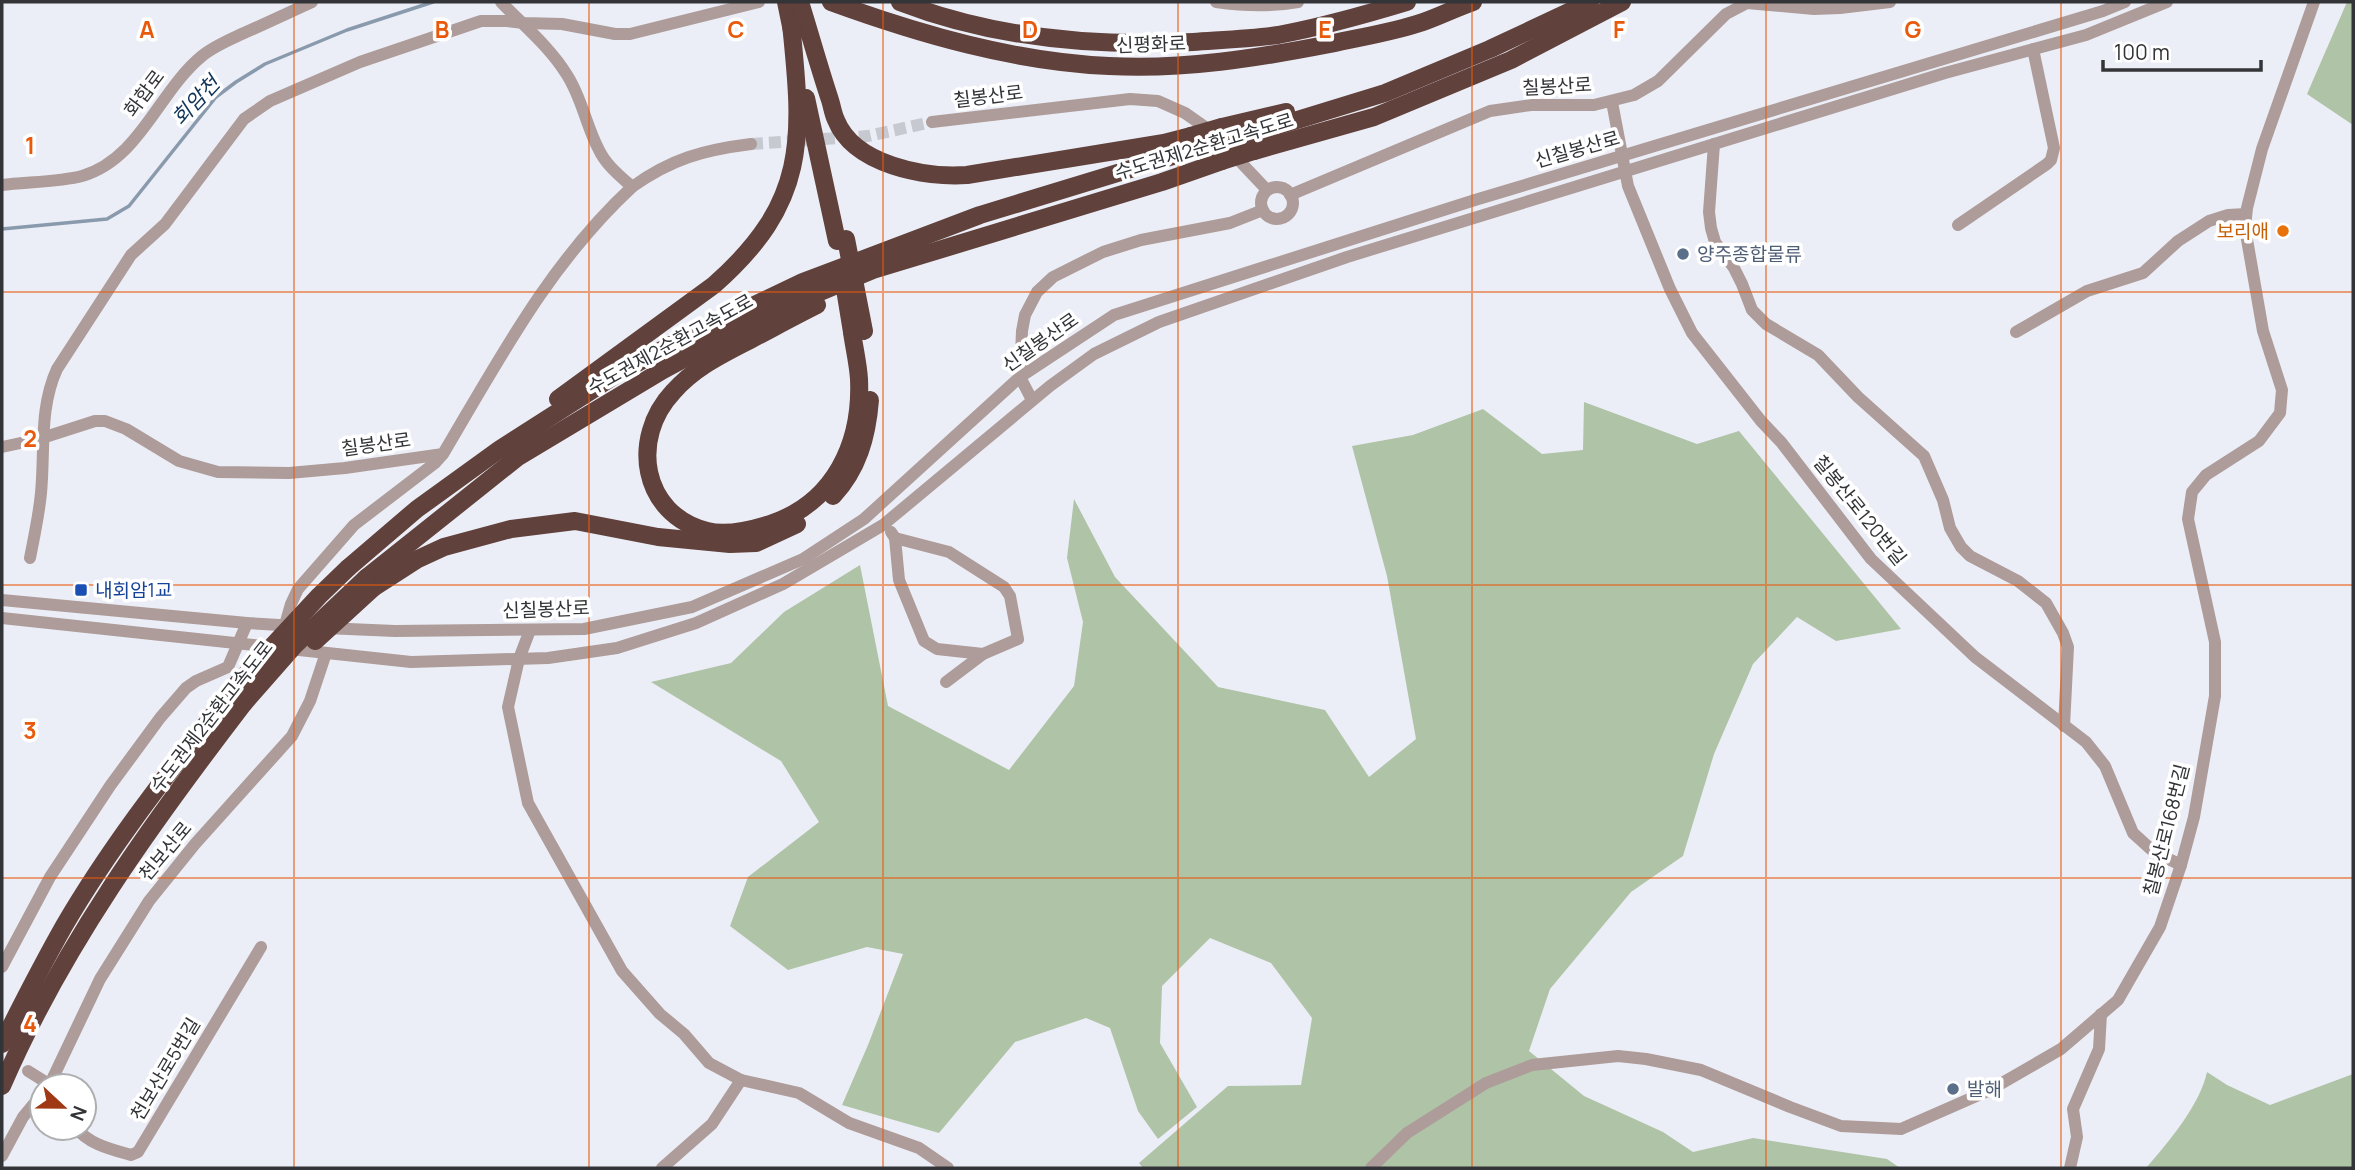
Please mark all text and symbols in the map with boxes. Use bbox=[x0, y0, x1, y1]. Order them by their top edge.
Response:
text: A bbox=[139, 13, 155, 45]
text: B bbox=[435, 13, 449, 45]
text: C bbox=[728, 13, 745, 45]
text: D bbox=[1022, 13, 1038, 45]
text: E bbox=[1318, 13, 1332, 45]
text: F bbox=[1613, 13, 1625, 45]
text: G bbox=[1905, 13, 1922, 45]
scale bar bbox=[2103, 28, 2260, 72]
street label: 신평화로 bbox=[1116, 30, 1186, 58]
text: 100 m bbox=[2114, 38, 2170, 66]
street label: 화합로 bbox=[118, 64, 170, 122]
water label: 회암천 bbox=[165, 68, 227, 131]
street label: 칠봉산로 bbox=[1521, 71, 1593, 101]
street label: 칠봉산로 bbox=[952, 79, 1024, 113]
street label: 수도권제2순환고속도로 bbox=[1111, 106, 1297, 186]
street label: 신칠봉산로 bbox=[1531, 124, 1623, 174]
text: 1 bbox=[25, 129, 35, 161]
place label: 보리애 bbox=[2217, 218, 2269, 244]
marker: 보리애 bbox=[2275, 223, 2291, 239]
place label: 양주종합물류 bbox=[1697, 241, 1802, 267]
marker: 양주종합물류 bbox=[1675, 246, 1691, 262]
street label: 수도권제2순환고속도로 bbox=[583, 288, 757, 400]
street label: 신칠봉산로 bbox=[997, 306, 1083, 378]
text: 2 bbox=[23, 422, 37, 454]
street label: 칠봉산로 bbox=[340, 426, 412, 462]
street label: 칠봉산로120번길 bbox=[1808, 449, 1912, 571]
place label: 내회암1교 bbox=[95, 577, 172, 603]
marker: 내회암1교 bbox=[73, 582, 89, 598]
street label: 신칠봉산로 bbox=[502, 594, 590, 624]
street label: 수도권제2순환고속도로 bbox=[144, 635, 278, 797]
text: 3 bbox=[23, 714, 37, 746]
street label: 칠봉산로168번길 bbox=[2137, 761, 2195, 899]
street label: 천보산로 bbox=[133, 816, 197, 886]
text: 4 bbox=[23, 1007, 37, 1039]
street label: 천보산로5번길 bbox=[124, 1013, 206, 1125]
north arrow bbox=[28, 1072, 98, 1142]
place label: 발해 bbox=[1967, 1076, 2002, 1102]
marker: 발해 bbox=[1945, 1081, 1961, 1097]
text: N bbox=[64, 1102, 93, 1125]

